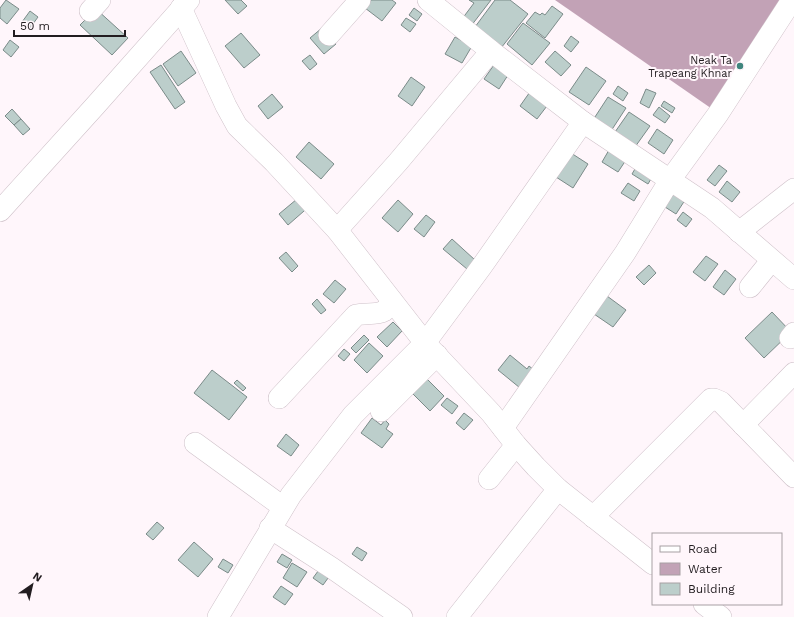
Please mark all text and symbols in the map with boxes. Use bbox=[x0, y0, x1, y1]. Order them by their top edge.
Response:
scale bar bbox=[14, 12, 125, 38]
text: 50 m bbox=[20, 19, 50, 33]
place label: Neak Ta Trapeang Khnar bbox=[648, 54, 733, 80]
marker: Neak Ta Trapeang Khnar bbox=[735, 61, 745, 71]
legend bbox=[652, 533, 782, 605]
text: Road bbox=[688, 542, 717, 556]
text: Water bbox=[688, 562, 723, 576]
north arrow bbox=[12, 565, 52, 605]
text: N bbox=[30, 569, 44, 585]
text: Building bbox=[688, 582, 735, 596]

